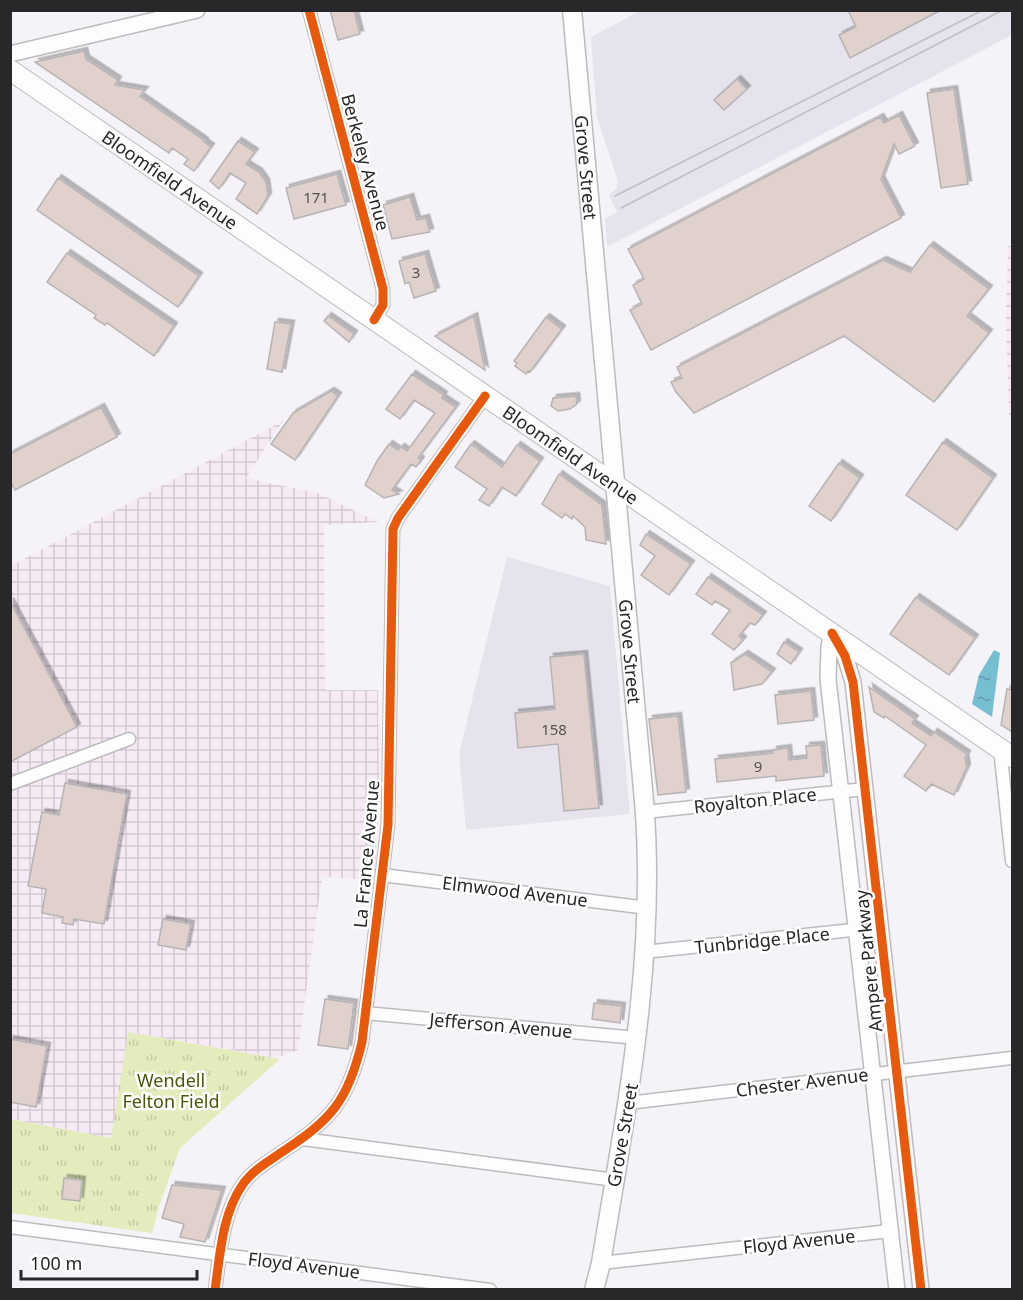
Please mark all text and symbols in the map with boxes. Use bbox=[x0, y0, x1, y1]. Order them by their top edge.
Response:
street label: Berkeley Avenue bbox=[336, 91, 396, 233]
street label: Grove Street bbox=[570, 114, 603, 221]
street label: Bloomfield Avenue bbox=[97, 125, 243, 235]
house number: 171 bbox=[303, 187, 329, 207]
house number: 3 bbox=[412, 262, 420, 282]
street label: Bloomfield Avenue bbox=[498, 399, 643, 510]
street label: Grove Street bbox=[614, 598, 647, 705]
house number: 158 bbox=[541, 719, 567, 739]
house number: 9 bbox=[754, 756, 762, 776]
street label: La France Avenue bbox=[348, 779, 384, 929]
street label: Royalton Place bbox=[692, 782, 818, 818]
street label: Elmwood Avenue bbox=[441, 870, 589, 912]
street label: Ampere Parkway bbox=[849, 888, 887, 1033]
street label: Tunbridge Place bbox=[693, 921, 831, 959]
street label: Jefferson Avenue bbox=[426, 1007, 574, 1043]
street label: Chester Avenue bbox=[734, 1062, 870, 1102]
park label: Wendell Felton Field bbox=[122, 1068, 220, 1113]
street label: Grove Street bbox=[601, 1081, 643, 1189]
street label: Floyd Avenue bbox=[742, 1223, 856, 1259]
scale bar bbox=[21, 1243, 196, 1281]
street label: Floyd Avenue bbox=[247, 1246, 361, 1284]
text: 100 m bbox=[30, 1251, 82, 1275]

